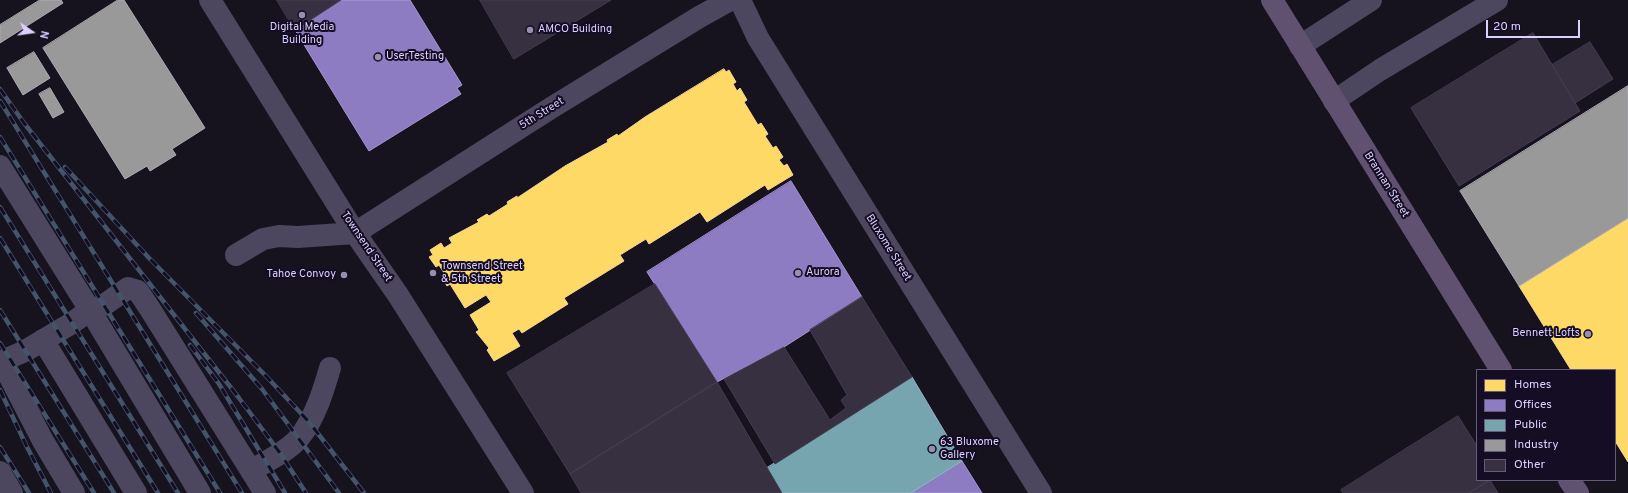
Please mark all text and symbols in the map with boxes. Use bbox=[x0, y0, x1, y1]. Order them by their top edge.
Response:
marker: Digital Media Building bbox=[297, 10, 307, 20]
north arrow bbox=[12, 12, 52, 52]
scale bar bbox=[1488, 12, 1582, 38]
text: 20 m bbox=[1493, 19, 1521, 35]
place label: Digital Media Building bbox=[270, 21, 334, 47]
place label: AMCO Building bbox=[538, 23, 612, 37]
marker: AMCO Building bbox=[525, 25, 535, 35]
text: N bbox=[36, 29, 51, 40]
place label: UserTesting bbox=[386, 50, 444, 64]
marker: UserTesting bbox=[373, 52, 383, 62]
street label: 5th Street bbox=[517, 95, 567, 133]
street label: Brannan Street bbox=[1361, 150, 1411, 220]
street label: Townsend Street bbox=[338, 209, 394, 285]
street label: Bluxome Street bbox=[862, 212, 914, 284]
place label: Townsend Street & 5th Street bbox=[441, 260, 523, 286]
place label: Aurora bbox=[806, 266, 840, 280]
place label: Tahoe Convoy bbox=[266, 268, 336, 282]
marker: Townsend Street & 5th Street bbox=[428, 268, 438, 278]
marker: Aurora bbox=[793, 268, 803, 278]
marker: Tahoe Convoy bbox=[339, 270, 349, 280]
place label: Bennett Lofts bbox=[1512, 327, 1580, 341]
marker: Bennett Lofts bbox=[1583, 329, 1593, 339]
legend bbox=[1476, 369, 1616, 481]
text: Homes bbox=[1514, 377, 1551, 393]
text: Offices bbox=[1514, 397, 1552, 413]
text: Public bbox=[1514, 417, 1547, 433]
place label: 63 Bluxome Gallery bbox=[940, 436, 999, 462]
text: Industry bbox=[1514, 437, 1559, 453]
marker: 63 Bluxome Gallery bbox=[927, 444, 937, 454]
text: Other bbox=[1514, 457, 1545, 473]

